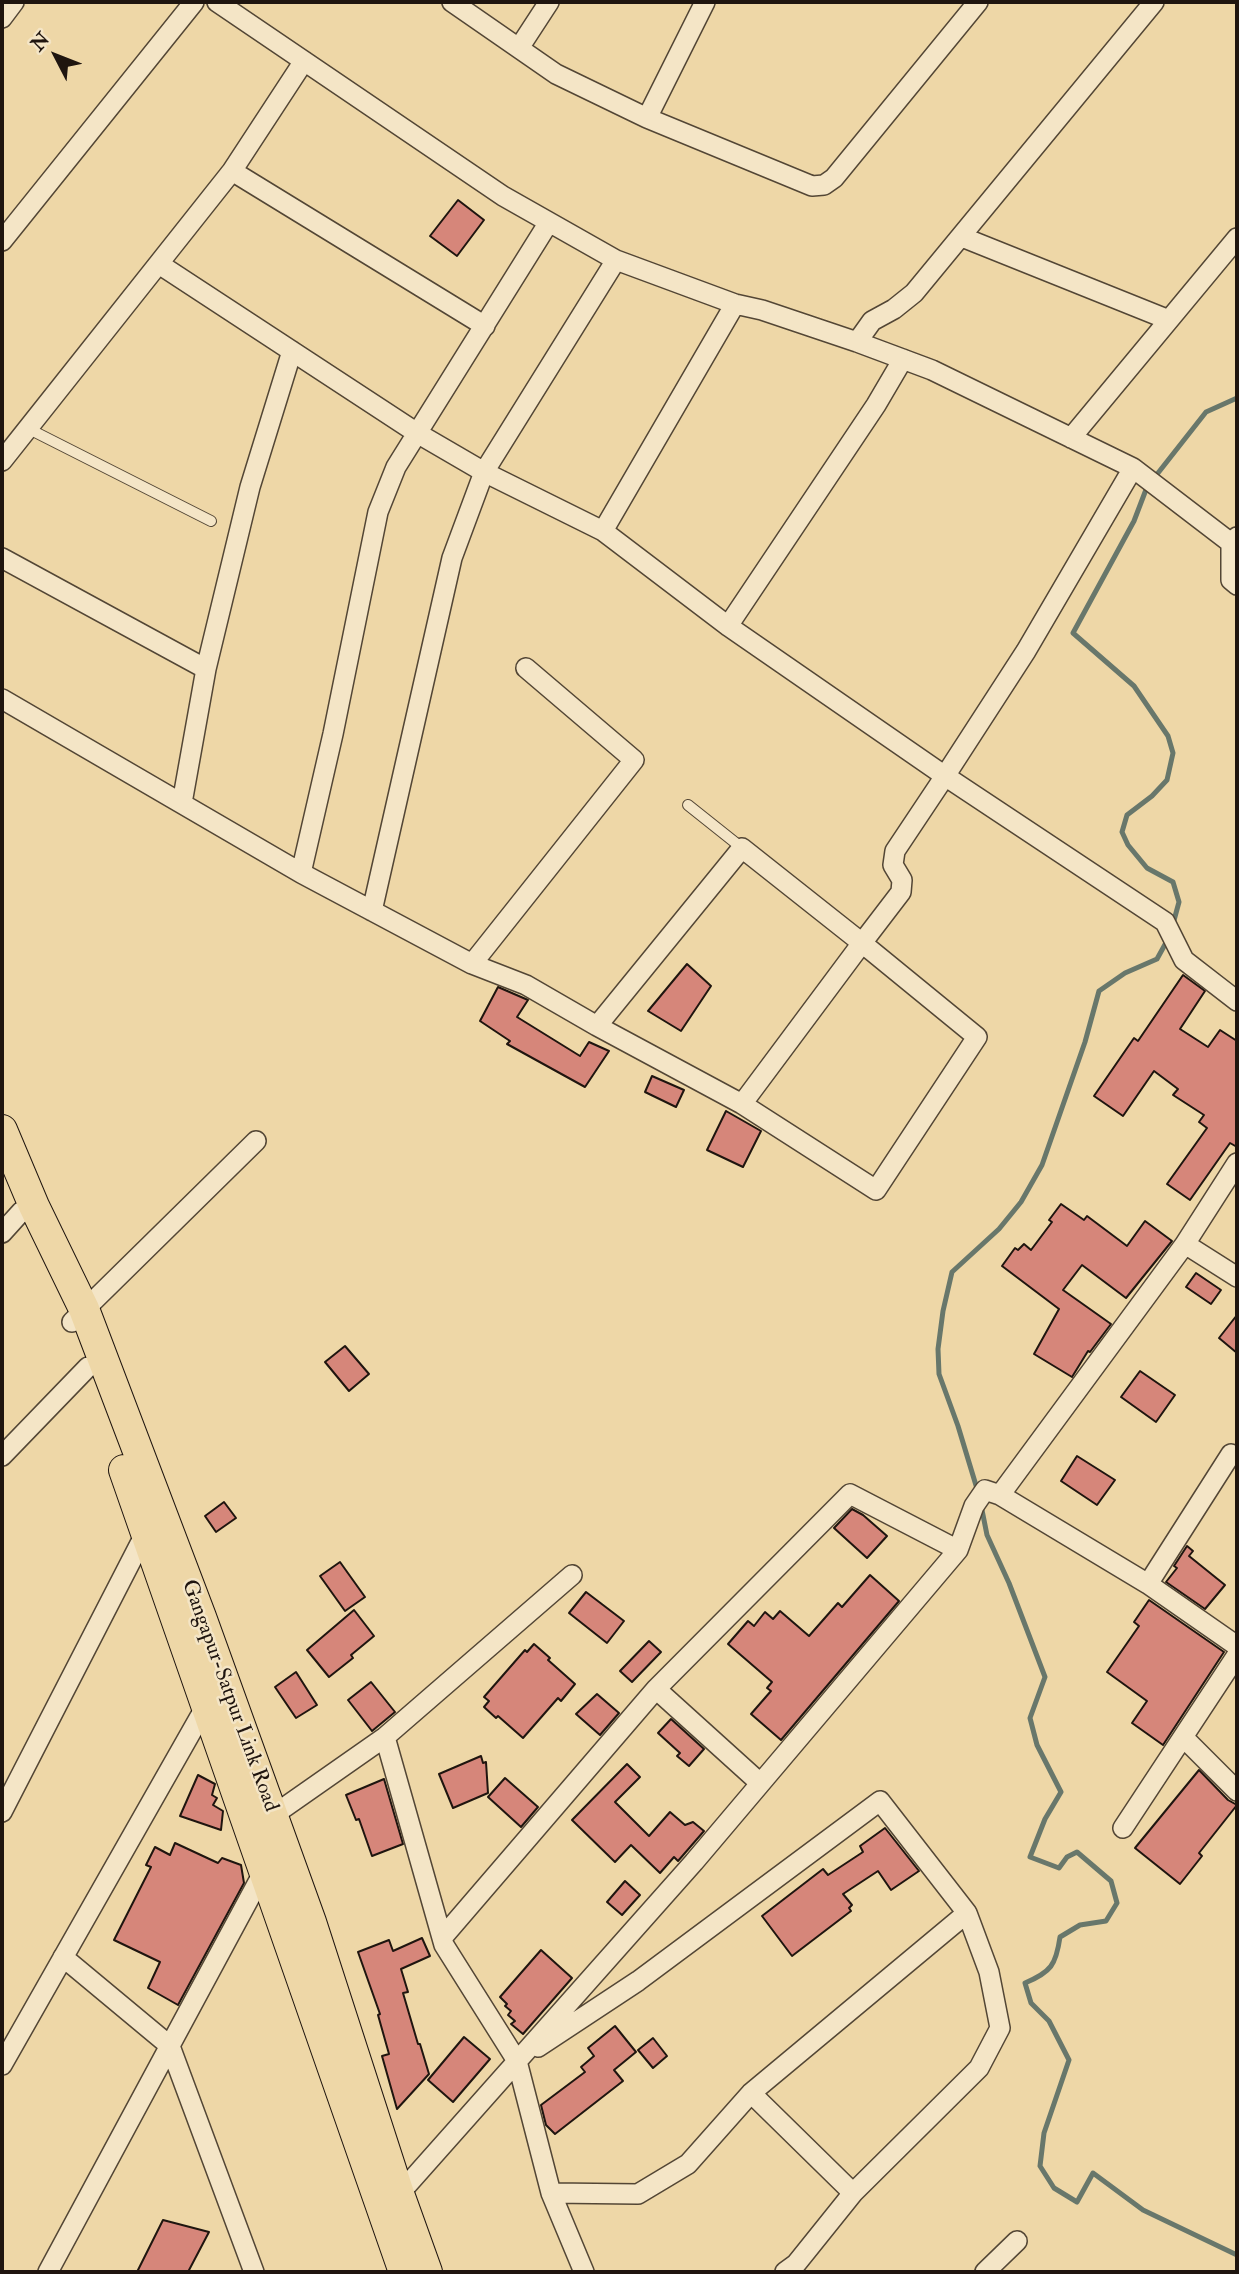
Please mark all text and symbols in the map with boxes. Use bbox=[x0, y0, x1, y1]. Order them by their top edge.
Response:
north arrow bbox=[21, 21, 91, 91]
text: N bbox=[26, 28, 55, 56]
street label: Gangapur-Satpur Link Road bbox=[175, 1577, 283, 1815]

